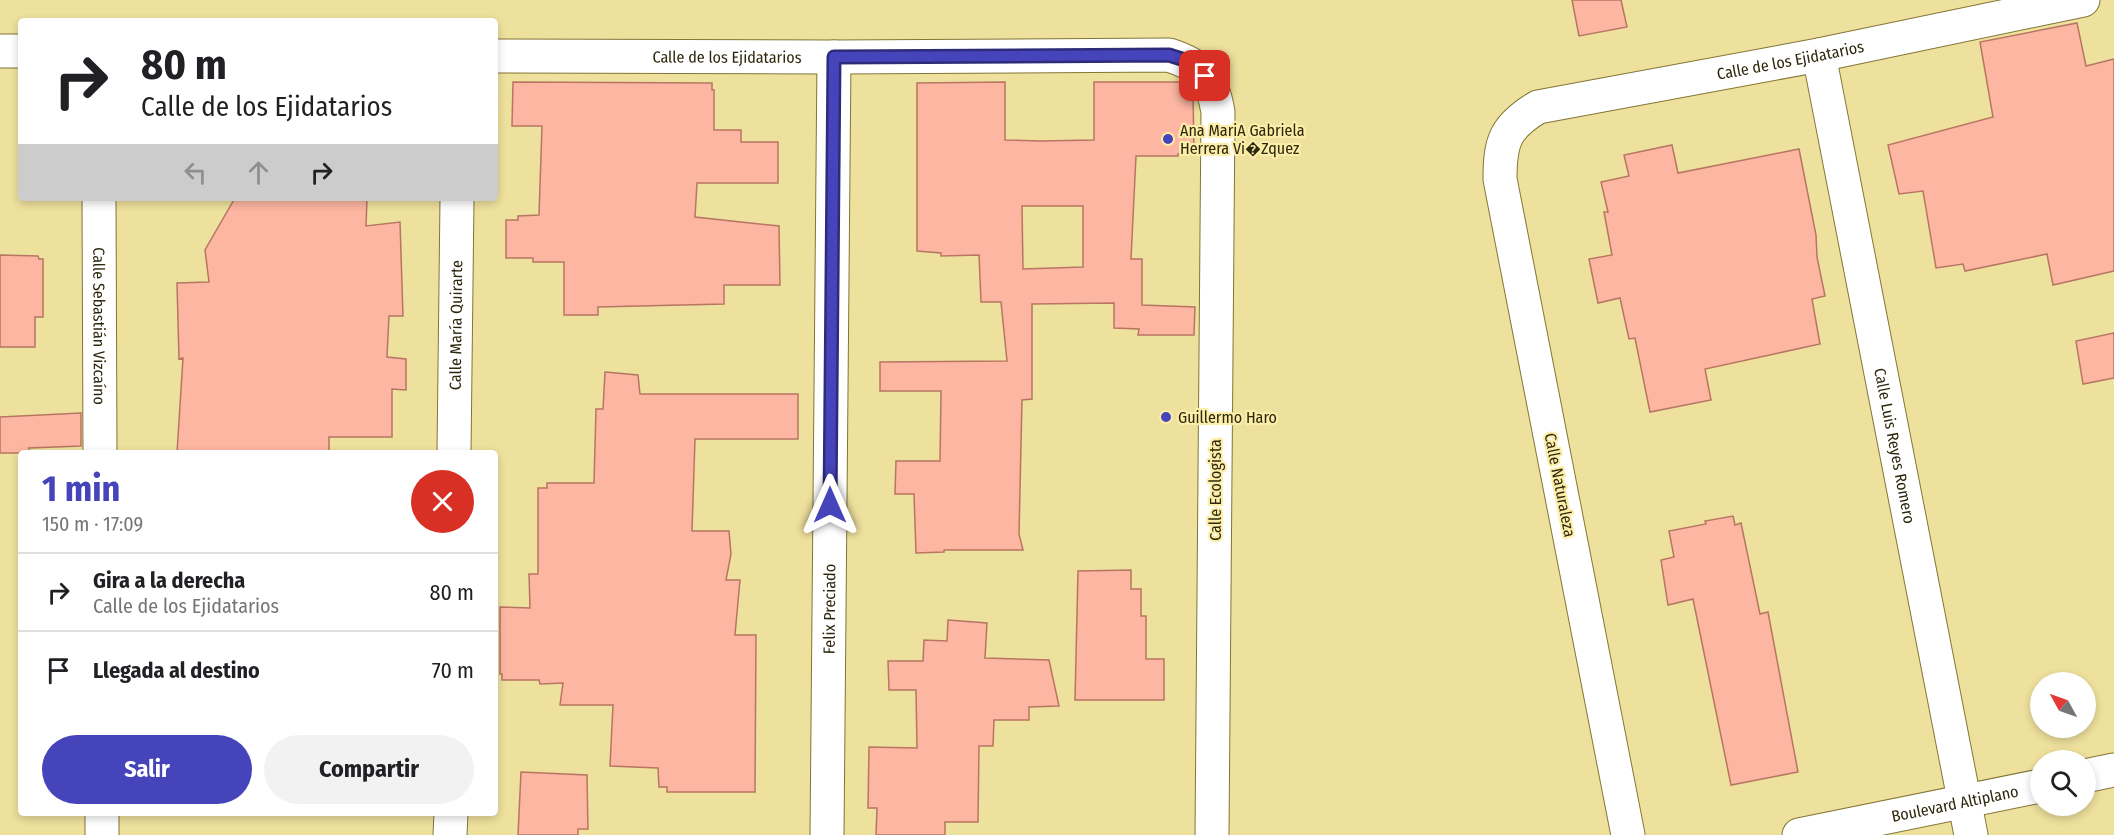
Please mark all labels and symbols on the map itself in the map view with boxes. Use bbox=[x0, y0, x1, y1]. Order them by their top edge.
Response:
street label: Calle de los Ejidatarios bbox=[1715, 36, 1865, 83]
street label: Calle de los Ejidatarios bbox=[652, 47, 802, 66]
pin bbox=[1179, 50, 1230, 101]
place label: Ana MariA Gabriela Herrera Vi�Zquez bbox=[1180, 121, 1305, 158]
marker: Ana MariA Gabriela Herrera Vi�Zquez bbox=[1161, 132, 1175, 146]
street label: Calle Sebastián Vizcaíno bbox=[90, 247, 109, 405]
street label: Calle María Quirarte bbox=[445, 260, 466, 390]
street label: Calle Luis Reyes Romero bbox=[1871, 366, 1920, 525]
place label: Guillermo Haro bbox=[1178, 408, 1277, 427]
marker: Guillermo Haro bbox=[1159, 410, 1173, 424]
street label: Calle Naturaleza bbox=[1541, 431, 1579, 539]
street label: Calle Ecologista bbox=[1206, 439, 1225, 541]
position arrow bbox=[798, 473, 862, 537]
street label: Felix Preciado bbox=[819, 564, 839, 654]
north arrow bbox=[2030, 672, 2096, 738]
street label: Boulevard Altiplano bbox=[1890, 781, 2020, 825]

